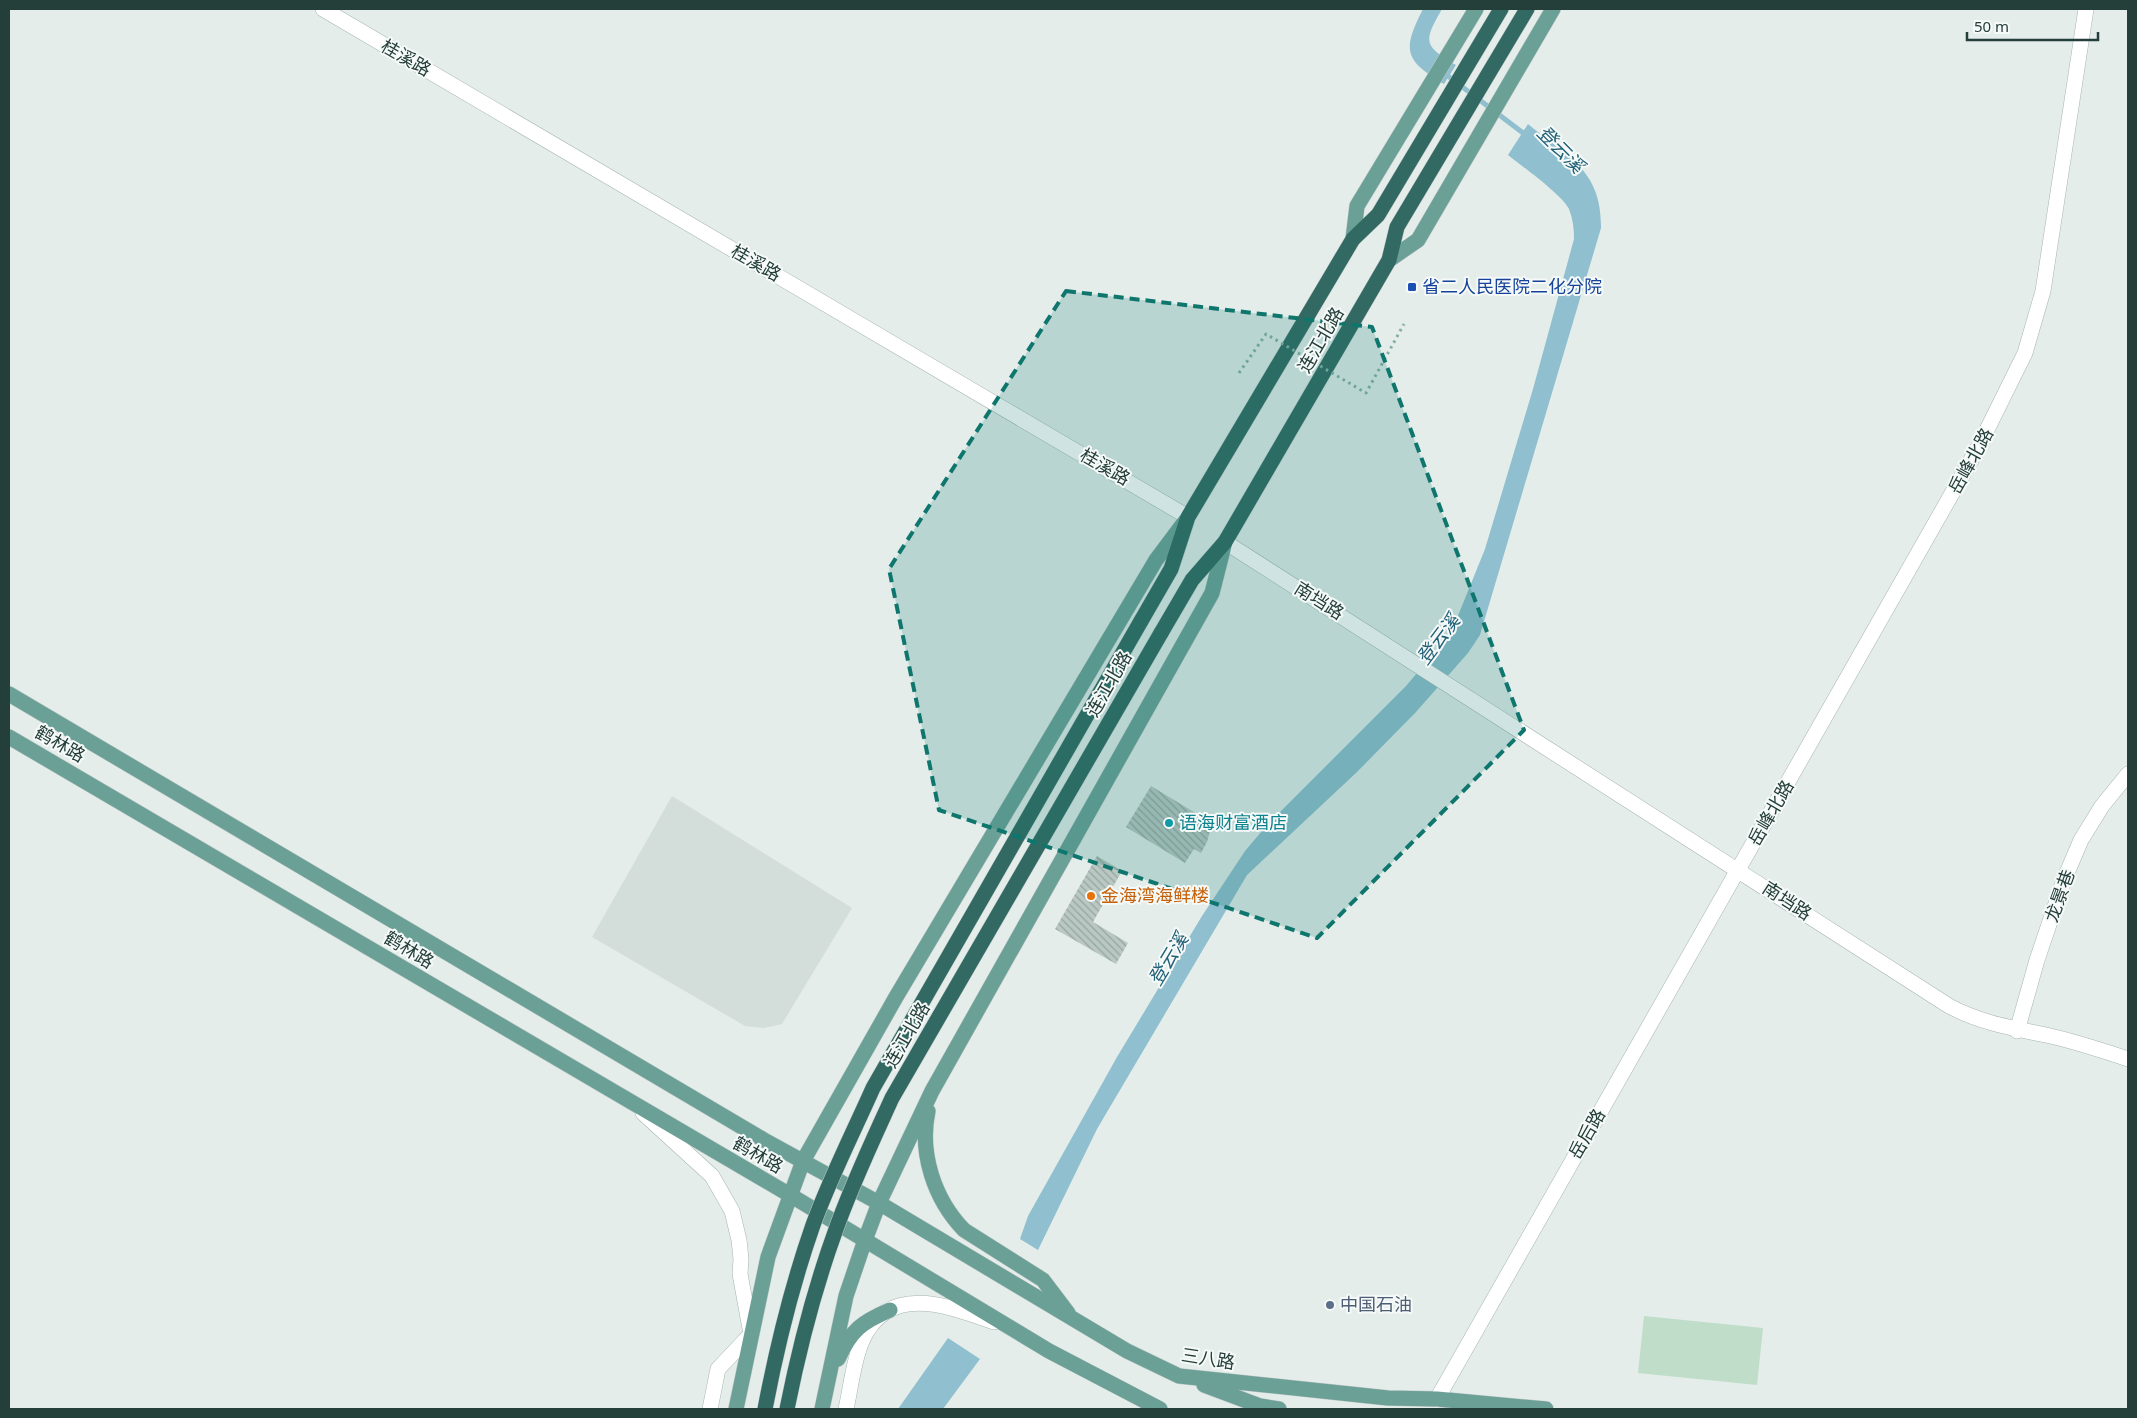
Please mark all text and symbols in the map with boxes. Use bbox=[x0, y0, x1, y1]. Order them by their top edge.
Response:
scale bar bbox=[1967, 10, 2098, 42]
text: 50 m bbox=[1974, 16, 2009, 36]
street label: 桂溪路 bbox=[377, 33, 436, 81]
water label: 登云溪 bbox=[1532, 120, 1592, 180]
street label: 桂溪路 bbox=[727, 238, 786, 286]
place label: 省二人民医院二化分院 bbox=[1422, 274, 1602, 298]
marker: 省二人民医院二化分院 bbox=[1406, 281, 1418, 293]
street label: 连江北路 bbox=[1292, 302, 1349, 377]
street label: 岳峰北路 bbox=[1942, 423, 1998, 498]
street label: 桂溪路 bbox=[1076, 442, 1135, 490]
street label: 南垱路 bbox=[1290, 576, 1349, 625]
water label: 登云溪 bbox=[1410, 607, 1467, 670]
street label: 连江北路 bbox=[1080, 646, 1137, 721]
street label: 鹤林路 bbox=[31, 719, 90, 767]
street label: 岳峰北路 bbox=[1742, 775, 1799, 850]
place label: 语海财富酒店 bbox=[1179, 810, 1287, 834]
marker: 语海财富酒店 bbox=[1163, 817, 1175, 829]
street label: 龙景巷 bbox=[2039, 866, 2080, 925]
street label: 南垱路 bbox=[1758, 875, 1817, 925]
place label: 金海湾海鲜楼 bbox=[1101, 883, 1209, 907]
marker: 金海湾海鲜楼 bbox=[1085, 890, 1097, 902]
street label: 鹤林路 bbox=[380, 925, 439, 973]
water label: 登云溪 bbox=[1142, 926, 1195, 990]
street label: 连江北路 bbox=[878, 997, 935, 1072]
street label: 岳后路 bbox=[1562, 1104, 1610, 1163]
street label: 鹤林路 bbox=[729, 1130, 788, 1178]
place label: 中国石油 bbox=[1340, 1292, 1412, 1316]
marker: 中国石油 bbox=[1324, 1299, 1336, 1311]
street label: 三八路 bbox=[1180, 1342, 1237, 1374]

